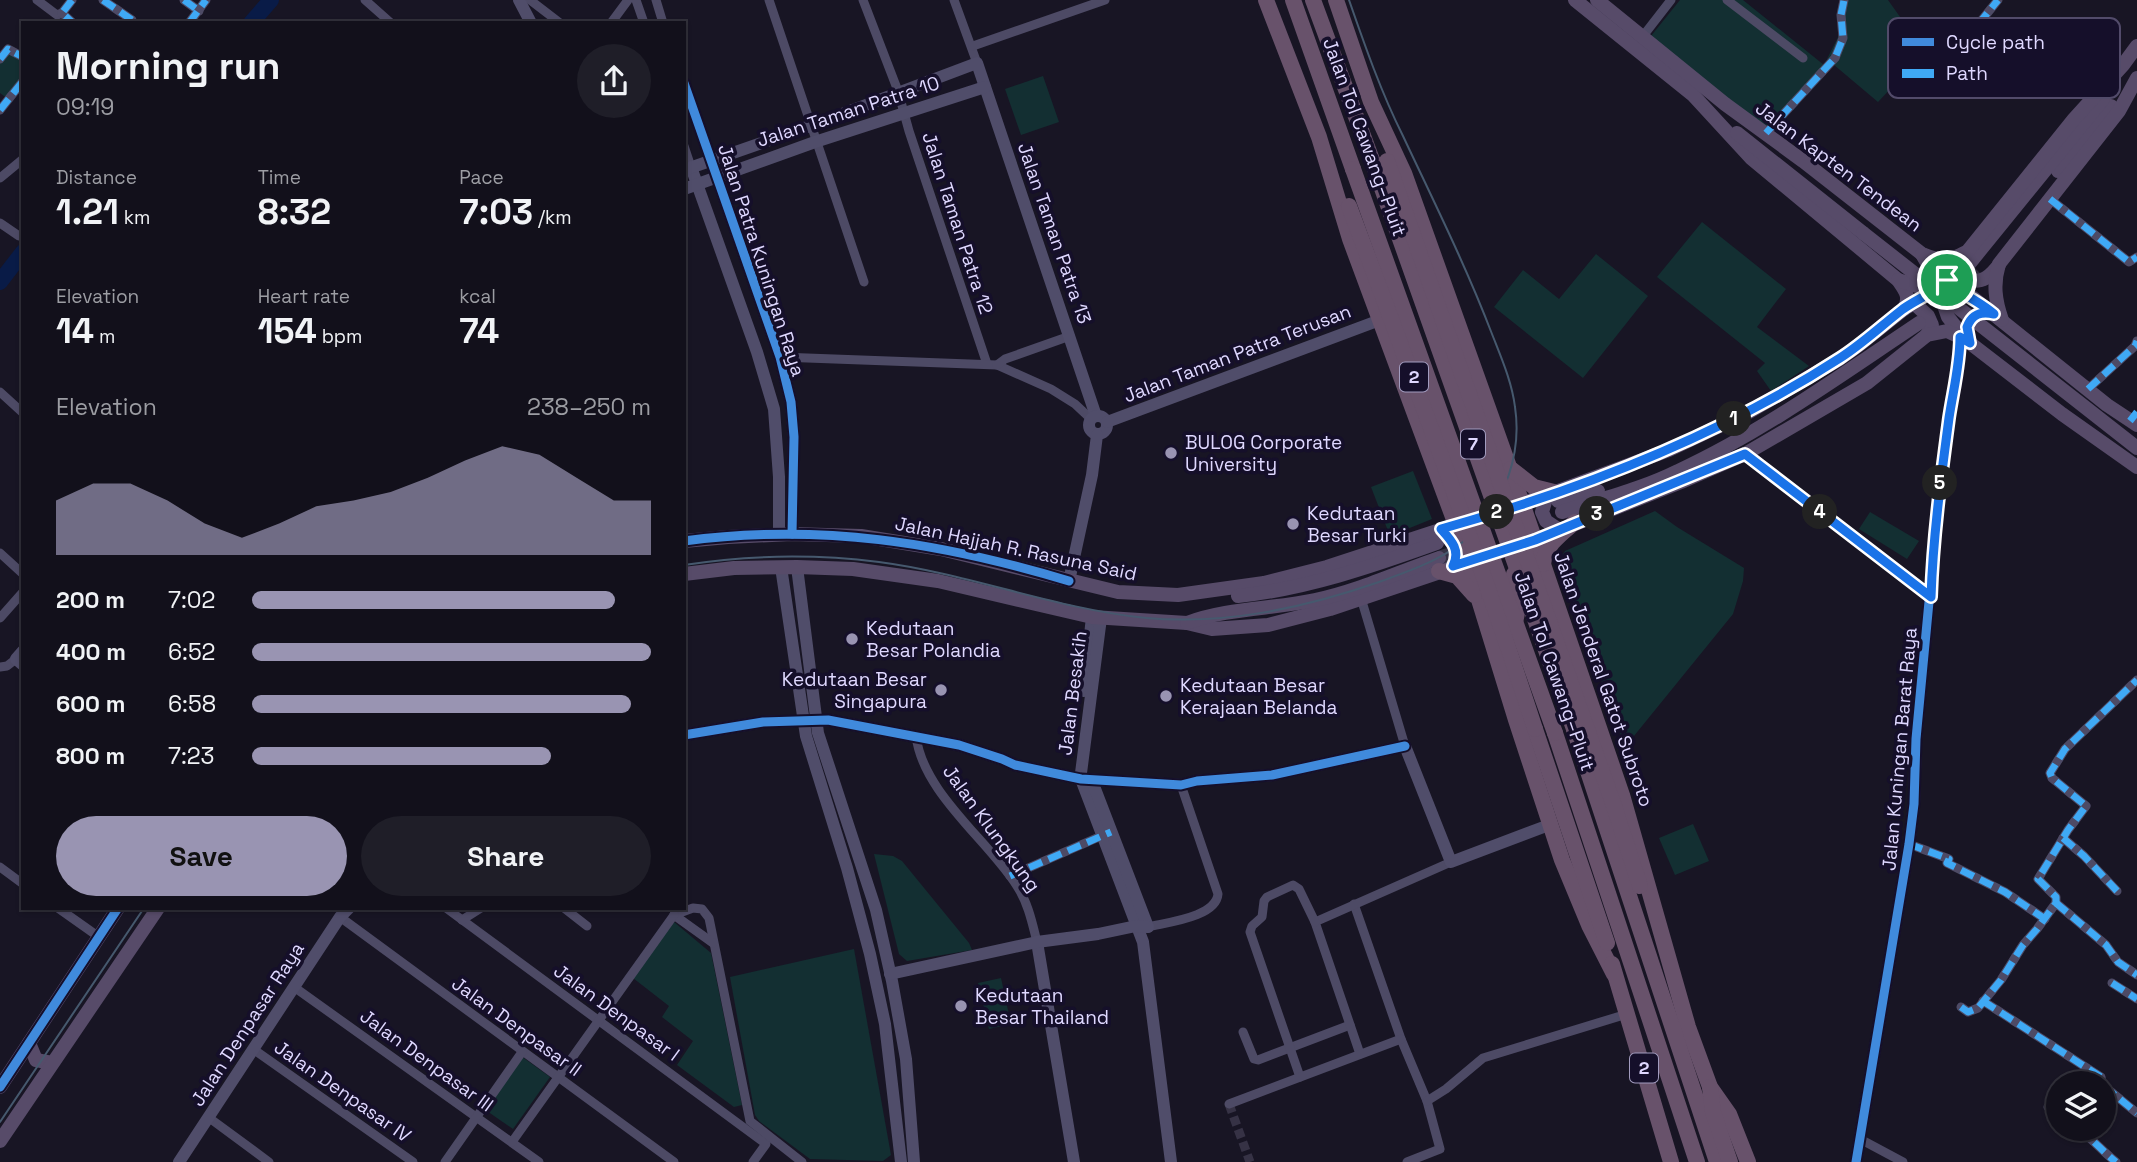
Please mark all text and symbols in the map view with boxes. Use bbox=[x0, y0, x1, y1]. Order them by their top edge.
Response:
legend bbox=[1888, 18, 2120, 98]
text: Cycle path bbox=[1946, 30, 2045, 55]
street label: Jalan Tol Cawang–Pluit bbox=[1317, 35, 1412, 240]
text: Morning run bbox=[56, 42, 281, 90]
button: share bbox=[577, 44, 651, 118]
text: Path bbox=[1946, 61, 1988, 86]
street label: Jalan Taman Patra 10 bbox=[754, 70, 943, 153]
text: 09:19 bbox=[56, 92, 114, 122]
street label: Jalan Kapten Tendean bbox=[1750, 96, 1927, 237]
street label: Jalan Taman Patra 12 bbox=[916, 129, 999, 317]
street label: Jalan Taman Patra 13 bbox=[1012, 139, 1097, 327]
street label: Jalan Patra Kuningan Raya bbox=[712, 141, 811, 379]
text: Distance bbox=[56, 165, 137, 190]
text: Time bbox=[258, 165, 301, 190]
text: Pace bbox=[459, 165, 504, 190]
text: 1.21 bbox=[56, 190, 119, 234]
text: 8:32 bbox=[258, 190, 331, 234]
text: 7:03 bbox=[459, 190, 533, 234]
text: km bbox=[119, 205, 150, 230]
text: /km bbox=[533, 205, 572, 230]
pin bbox=[1917, 250, 1977, 310]
icon: arrive bbox=[1928, 261, 1966, 299]
text: Elevation bbox=[56, 284, 139, 309]
text: Heart rate bbox=[258, 284, 350, 309]
text: kcal bbox=[459, 284, 496, 309]
street label: Jalan Taman Patra Terusan bbox=[1120, 298, 1355, 408]
text: 14 bbox=[56, 309, 94, 353]
text: 154 bbox=[258, 309, 317, 353]
text: 74 bbox=[459, 309, 499, 353]
text: m bbox=[94, 324, 115, 349]
text: bpm bbox=[317, 324, 362, 349]
road number: 2 bbox=[1400, 362, 1428, 391]
text: Elevation bbox=[56, 392, 157, 422]
text: 238–250 m bbox=[527, 392, 651, 422]
pin: 1 bbox=[1716, 402, 1752, 436]
text: 1 bbox=[1729, 406, 1738, 431]
place label: BULOG Corporate University bbox=[1185, 430, 1342, 477]
road number: 7 bbox=[1461, 430, 1485, 458]
marker: BULOG Corporate University bbox=[1163, 445, 1179, 461]
pin: 5 bbox=[1923, 466, 1958, 500]
text: 5 bbox=[1934, 470, 1945, 495]
pin: 2 bbox=[1480, 494, 1514, 530]
pin: 4 bbox=[1802, 494, 1838, 530]
pin: 3 bbox=[1580, 496, 1614, 532]
text: 2 bbox=[1491, 499, 1502, 524]
text: 4 bbox=[1813, 499, 1826, 524]
place label: Kedutaan Besar Turki bbox=[1307, 501, 1407, 548]
text: 3 bbox=[1591, 501, 1602, 526]
street label: Jalan Hajjah R. Rasuna Said bbox=[893, 511, 1139, 586]
marker: Kedutaan Besar Turki bbox=[1285, 516, 1301, 532]
street label: Jalan Jenderal Gatot Subroto bbox=[1548, 548, 1659, 810]
street label: Jalan Tol Cawang–Pluit bbox=[1509, 568, 1600, 774]
text: 200 m bbox=[56, 585, 125, 615]
text: 7:02 bbox=[168, 585, 215, 615]
place label: Kedutaan Besar Polandia bbox=[866, 616, 1001, 663]
street label: Jalan Kuningan Barat Raya bbox=[1876, 626, 1923, 872]
street label: Jalan Besakih bbox=[1052, 629, 1093, 757]
marker: Kedutaan Besar Polandia bbox=[844, 631, 860, 647]
text: 400 m bbox=[56, 637, 126, 667]
text: 6:52 bbox=[168, 637, 215, 667]
place label: Kedutaan Besar Singapura bbox=[782, 667, 927, 714]
place label: Kedutaan Besar Kerajaan Belanda bbox=[1180, 673, 1338, 720]
marker: Kedutaan Besar Singapura bbox=[933, 682, 949, 698]
marker: Kedutaan Besar Kerajaan Belanda bbox=[1158, 688, 1174, 704]
text: 600 m bbox=[56, 689, 126, 719]
text: 6:58 bbox=[168, 689, 216, 719]
text: 800 m bbox=[56, 741, 125, 771]
text: 7:23 bbox=[168, 741, 214, 771]
street label: Jalan Klungkung bbox=[937, 760, 1046, 897]
button: Save bbox=[56, 816, 347, 896]
button: Share bbox=[361, 816, 651, 896]
street label: Jalan Denpasar Raya bbox=[185, 938, 310, 1111]
street label: Jalan Denpasar I bbox=[549, 958, 685, 1067]
street label: Jalan Denpasar II bbox=[447, 971, 587, 1082]
place label: Kedutaan Besar Thailand bbox=[975, 983, 1109, 1030]
marker: Kedutaan Besar Thailand bbox=[953, 998, 969, 1014]
street label: Jalan Denpasar III bbox=[355, 1003, 498, 1117]
street label: Jalan Denpasar IV bbox=[269, 1035, 416, 1148]
road number: 2 bbox=[1630, 1054, 1658, 1083]
map controls bbox=[2046, 1071, 2116, 1141]
button: layers bbox=[2046, 1071, 2116, 1141]

